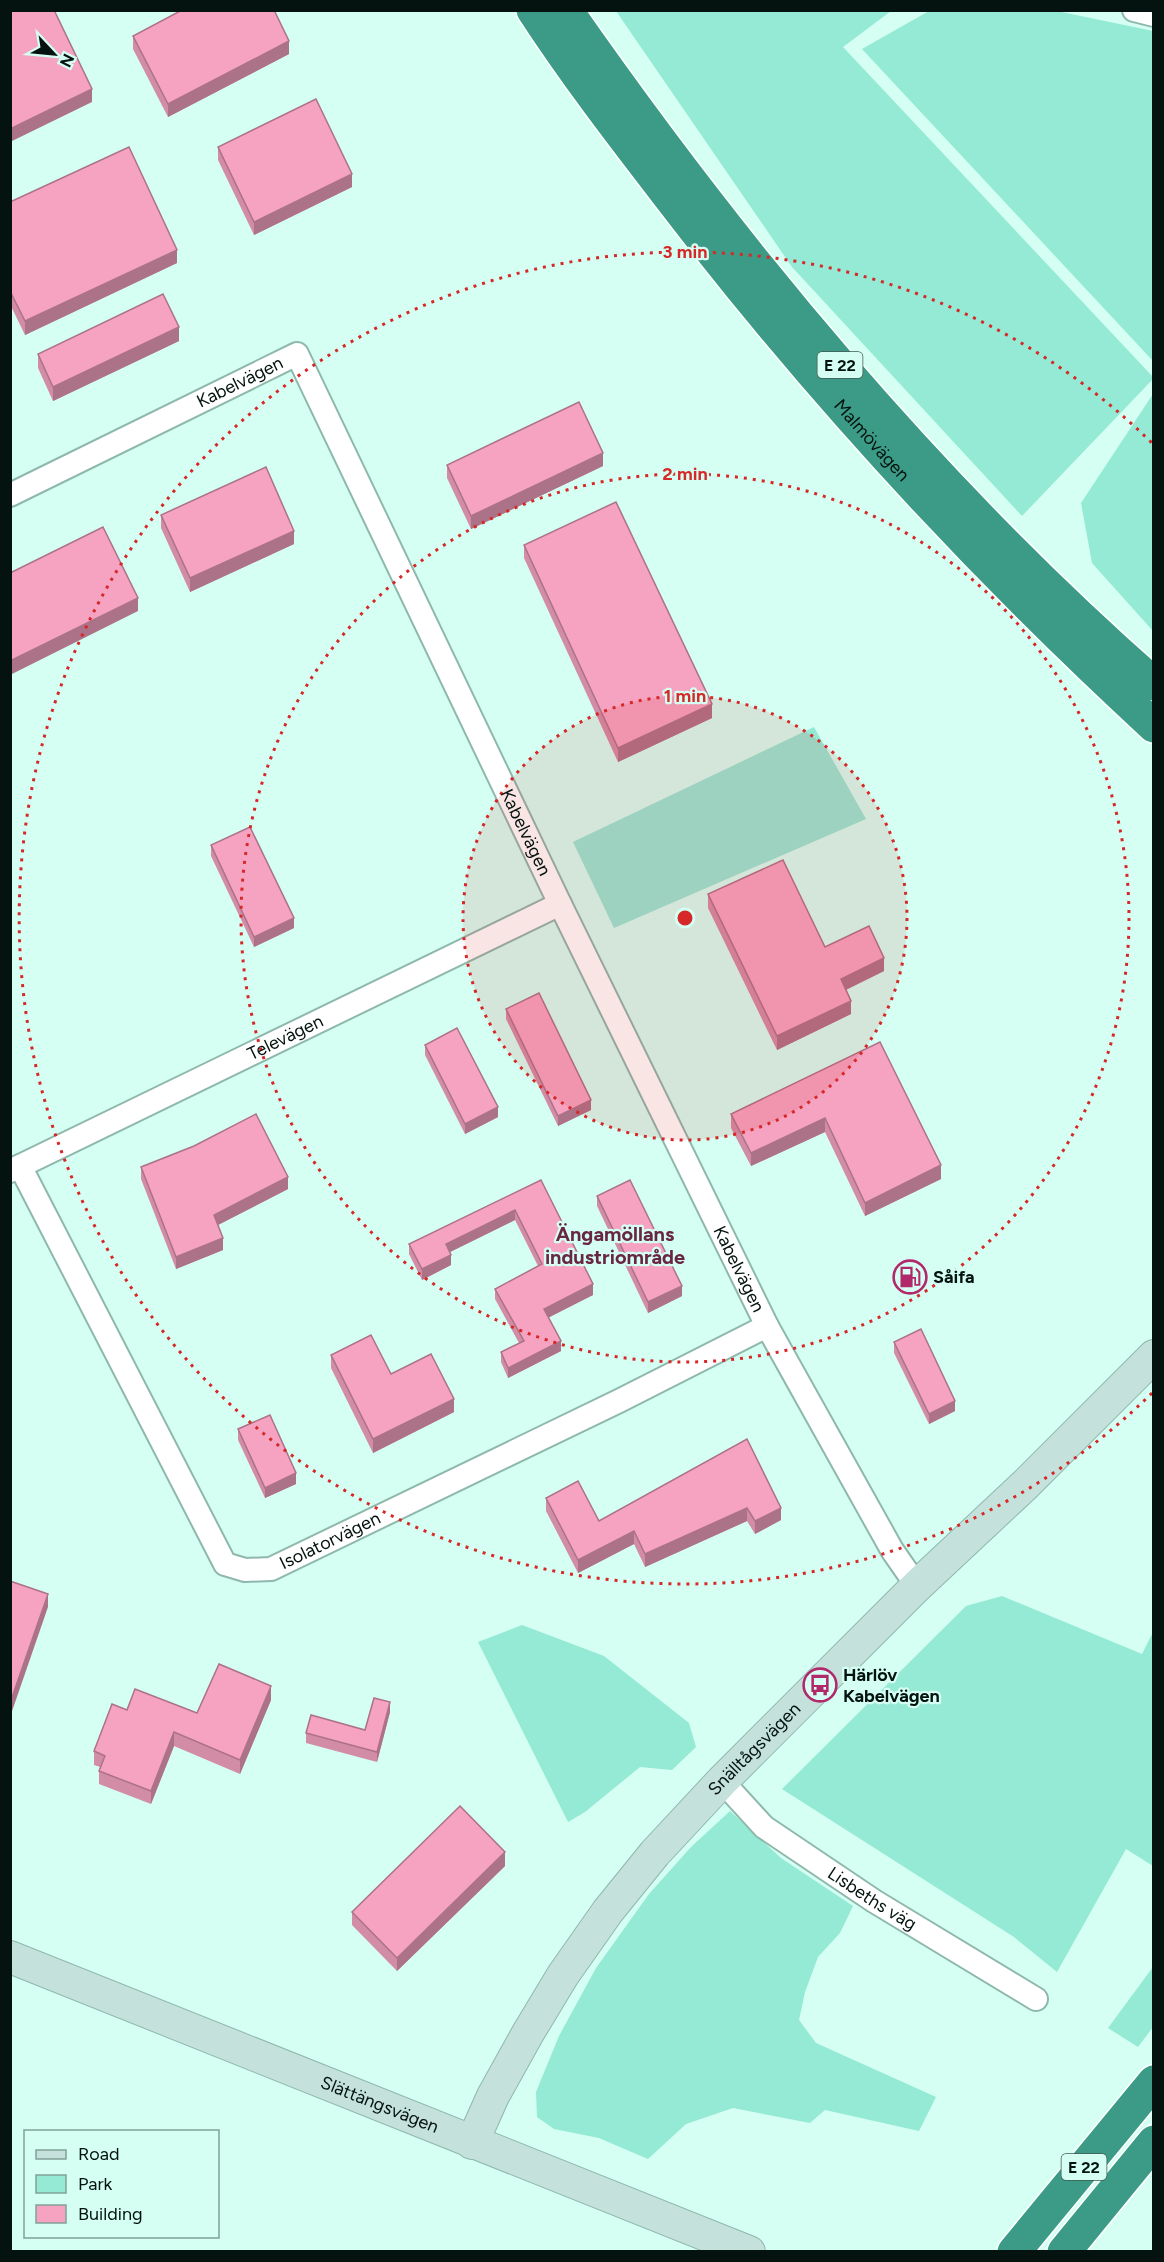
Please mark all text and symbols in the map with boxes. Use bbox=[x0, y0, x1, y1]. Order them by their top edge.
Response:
north arrow bbox=[24, 24, 84, 84]
text: N bbox=[56, 51, 78, 70]
text: 3 min bbox=[663, 241, 707, 263]
street label: Kabelvägen bbox=[193, 352, 287, 413]
road number: E 22 bbox=[818, 352, 862, 378]
street label: Malmövägen bbox=[829, 395, 914, 486]
text: 2 min bbox=[662, 463, 708, 485]
text: 1 min bbox=[664, 685, 706, 707]
street label: Kabelvägen bbox=[496, 785, 556, 879]
centre of rings bbox=[675, 908, 695, 928]
street label: Televägen bbox=[244, 1010, 327, 1065]
district label: Ängamöllans industriområde bbox=[545, 1222, 685, 1269]
street label: Kabelvägen bbox=[709, 1222, 769, 1316]
fuel station icon: Såifa bbox=[892, 1259, 928, 1295]
place label: Såifa bbox=[933, 1266, 975, 1288]
street label: Isolatorvägen bbox=[276, 1507, 384, 1574]
place label: Härlöv Kabelvägen bbox=[843, 1664, 940, 1707]
bus stop icon: Härlöv Kabelvägen bbox=[802, 1667, 838, 1703]
street label: Snälltågsvägen bbox=[703, 1698, 805, 1800]
street label: Lisbeths väg bbox=[824, 1862, 921, 1935]
street label: Slättängsvägen bbox=[318, 2071, 442, 2138]
legend bbox=[24, 2130, 219, 2238]
text: Road bbox=[78, 2143, 119, 2165]
road number: E 22 bbox=[1062, 2154, 1106, 2180]
text: Park bbox=[78, 2173, 113, 2195]
text: Building bbox=[78, 2203, 143, 2225]

